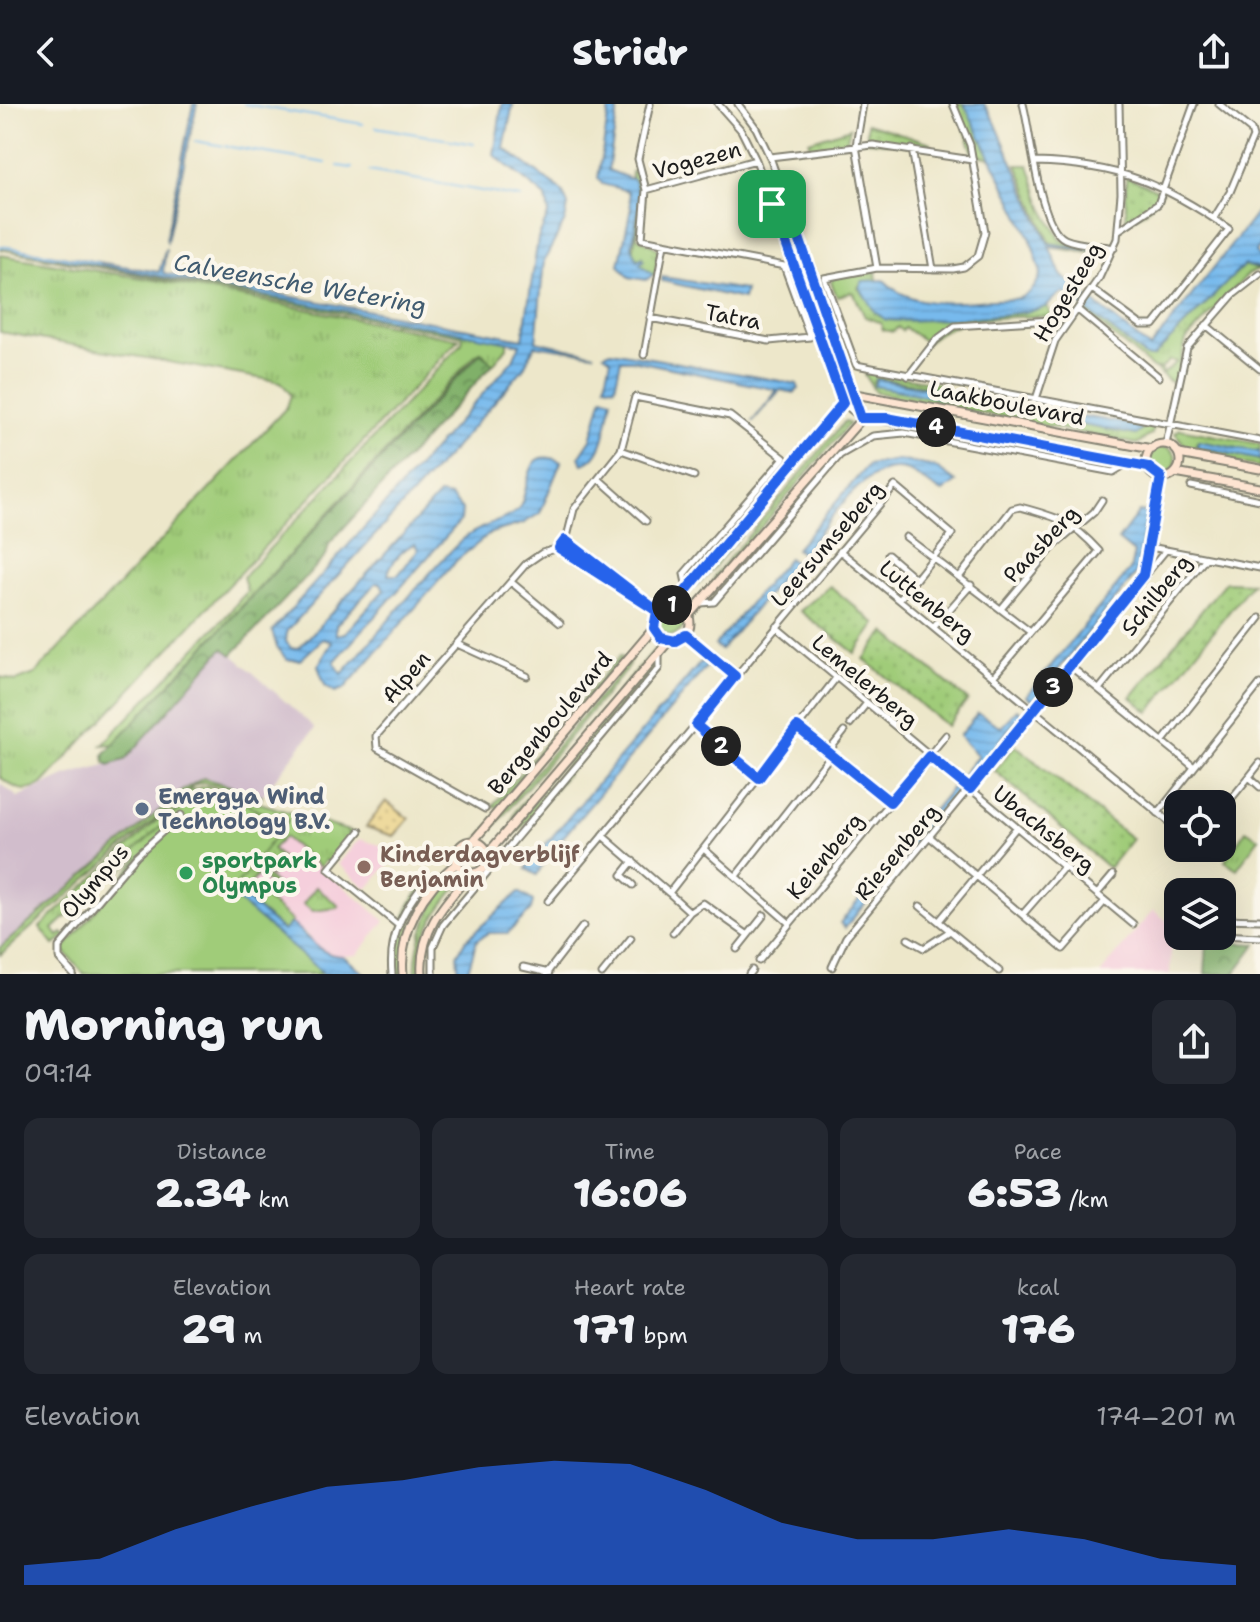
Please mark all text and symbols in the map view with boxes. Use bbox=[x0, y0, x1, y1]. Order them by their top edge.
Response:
text: Stridr bbox=[572, 28, 688, 77]
icon: back bbox=[24, 30, 68, 74]
icon: share bbox=[1192, 30, 1236, 74]
street label: Vogezen bbox=[650, 134, 744, 186]
pin bbox=[738, 170, 806, 238]
icon: arrive bbox=[750, 182, 794, 226]
street label: Hogesteeg bbox=[1027, 237, 1109, 347]
water label: Calveensche Wetering bbox=[171, 246, 429, 322]
street label: Tatra bbox=[703, 297, 764, 337]
street label: Laakboulevard bbox=[927, 374, 1087, 432]
pin: 4 bbox=[916, 407, 956, 447]
text: 4 bbox=[928, 412, 944, 441]
street label: Leersumseberg bbox=[764, 475, 890, 613]
street label: Paasberg bbox=[997, 499, 1085, 589]
street label: Schilberg bbox=[1114, 548, 1198, 642]
street label: Luttenberg bbox=[873, 553, 981, 649]
pin: 1 bbox=[652, 585, 692, 625]
text: 1 bbox=[667, 590, 677, 619]
street label: Lemelerberg bbox=[806, 628, 924, 734]
street label: Alpen bbox=[375, 645, 437, 709]
street label: Bergenboulevard bbox=[481, 645, 619, 801]
pin: 3 bbox=[1033, 667, 1073, 707]
text: 3 bbox=[1045, 672, 1061, 701]
pin: 2 bbox=[701, 726, 741, 766]
text: 2 bbox=[713, 731, 729, 760]
street label: Ubachsberg bbox=[987, 779, 1101, 879]
place label: Emergya Wind Technology B.V. bbox=[158, 782, 331, 836]
map controls bbox=[1164, 790, 1236, 950]
button: locate bbox=[1164, 790, 1236, 862]
street label: Riesenberg bbox=[848, 798, 946, 906]
marker: Emergya Wind Technology B.V. bbox=[133, 800, 151, 818]
street label: Keienberg bbox=[780, 806, 870, 906]
street label: Olympus bbox=[55, 838, 135, 924]
place label: Kinderdagverblijf Benjamin bbox=[380, 840, 580, 894]
place label: sportpark Olympus bbox=[202, 846, 318, 900]
marker: Kinderdagverblijf Benjamin bbox=[355, 858, 373, 876]
marker: sportpark Olympus bbox=[177, 864, 195, 882]
button: layers bbox=[1164, 878, 1236, 950]
text: Morning run bbox=[24, 995, 323, 1054]
button: share bbox=[1152, 1000, 1236, 1084]
text: 09:14 bbox=[24, 1055, 92, 1090]
text: Distance bbox=[177, 1137, 267, 1166]
text: Time bbox=[605, 1137, 655, 1166]
text: Pace bbox=[1014, 1137, 1062, 1166]
text: 2.34 bbox=[155, 1166, 251, 1220]
text: 16:06 bbox=[573, 1166, 687, 1220]
text: 6:53 bbox=[968, 1166, 1062, 1220]
text: km bbox=[251, 1185, 289, 1214]
text: /km bbox=[1062, 1185, 1108, 1214]
text: Elevation bbox=[173, 1273, 271, 1302]
text: Heart rate bbox=[574, 1273, 686, 1302]
text: kcal bbox=[1017, 1273, 1059, 1302]
text: 29 bbox=[182, 1302, 236, 1356]
text: 171 bbox=[572, 1302, 636, 1356]
text: 176 bbox=[1001, 1302, 1075, 1356]
text: m bbox=[236, 1321, 262, 1350]
text: bpm bbox=[636, 1321, 688, 1350]
text: Elevation bbox=[24, 1398, 140, 1433]
text: 174–201 m bbox=[1096, 1398, 1236, 1433]

